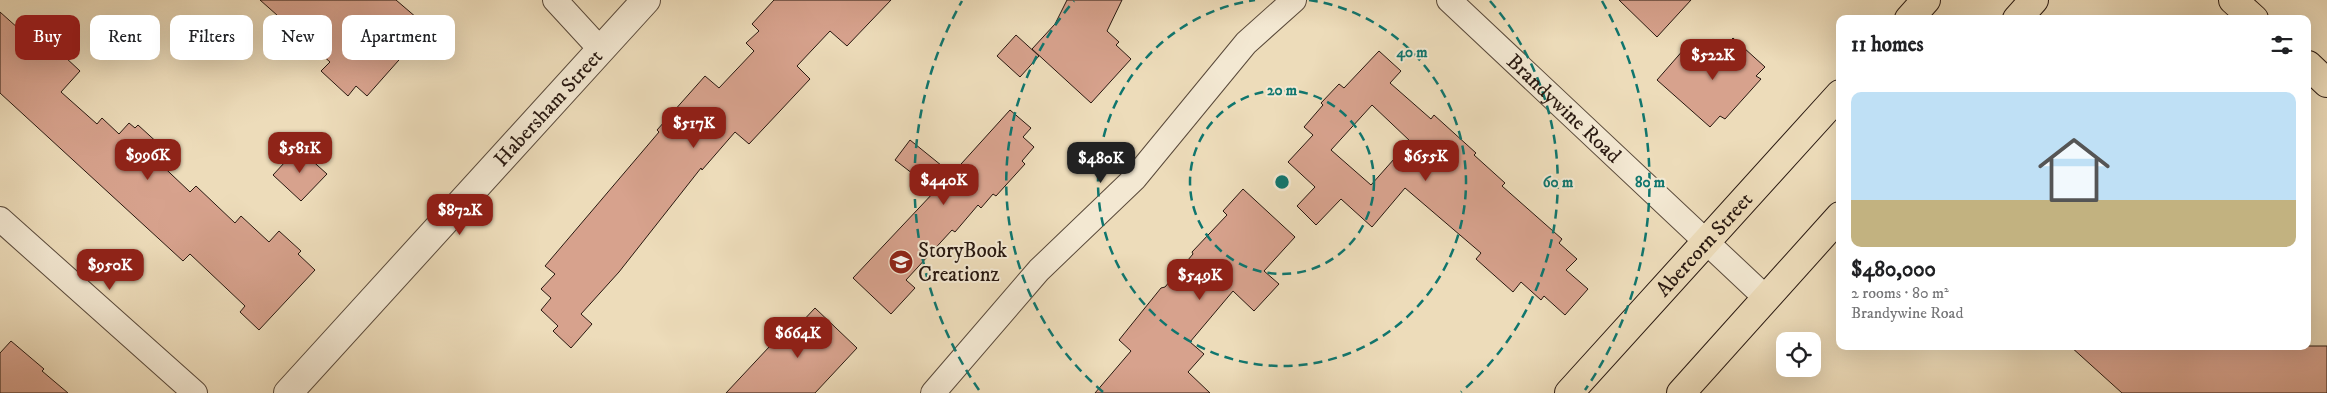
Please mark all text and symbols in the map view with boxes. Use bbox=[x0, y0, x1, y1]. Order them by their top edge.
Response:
chip: Buy bbox=[15, 15, 80, 60]
chip: Rent bbox=[90, 15, 160, 60]
chip: Filters bbox=[170, 15, 253, 60]
chip: New bbox=[263, 15, 332, 60]
chip: Apartment bbox=[342, 15, 455, 60]
icon: filters bbox=[2268, 31, 2296, 59]
text: 11 homes bbox=[1851, 32, 1924, 58]
pin: $522K bbox=[1678, 38, 1748, 81]
text: 40 m bbox=[1395, 43, 1428, 62]
street label: Habersham Street bbox=[489, 44, 609, 172]
text: $522K bbox=[1691, 45, 1735, 65]
street label: Brandywine Road bbox=[1501, 49, 1626, 169]
text: 20 m bbox=[1267, 81, 1298, 100]
pin: $517K bbox=[659, 106, 729, 149]
text: $517K bbox=[673, 113, 715, 133]
icon: home bbox=[2029, 125, 2119, 215]
pin: $581K bbox=[265, 132, 335, 174]
pin: $996K bbox=[113, 138, 183, 181]
text: $581K bbox=[279, 138, 321, 158]
pin: $655K bbox=[1391, 140, 1461, 182]
pin: $480K bbox=[1066, 142, 1136, 184]
text: $996K bbox=[126, 145, 170, 165]
text: $655K bbox=[1404, 146, 1448, 166]
text: $480K bbox=[1078, 148, 1124, 168]
pin: $440K bbox=[909, 164, 979, 206]
text: $440K bbox=[921, 170, 968, 190]
centre of rings bbox=[1273, 173, 1291, 191]
text: 60 m bbox=[1543, 173, 1574, 192]
text: 80 m bbox=[1635, 173, 1666, 192]
street label: Abercorn Street bbox=[1651, 187, 1759, 302]
pin: $872K bbox=[425, 194, 495, 236]
text: $872K bbox=[438, 200, 482, 220]
place label: StoryBook Creationz bbox=[918, 238, 1008, 288]
pin: $950K bbox=[75, 248, 145, 291]
school or university icon: StoryBook Creationz bbox=[888, 249, 914, 275]
text: $950K bbox=[88, 255, 132, 275]
text: $480,000 bbox=[1851, 257, 1936, 283]
pin: $549K bbox=[1165, 258, 1235, 301]
text: $549K bbox=[1178, 265, 1222, 285]
text: 2 rooms · 80 m² bbox=[1851, 283, 1949, 303]
text: Brandywine Road bbox=[1851, 303, 1963, 323]
pin: $664K bbox=[763, 316, 833, 359]
text: $664K bbox=[775, 323, 821, 343]
map controls bbox=[1776, 332, 1821, 377]
button: locate bbox=[1776, 332, 1821, 377]

